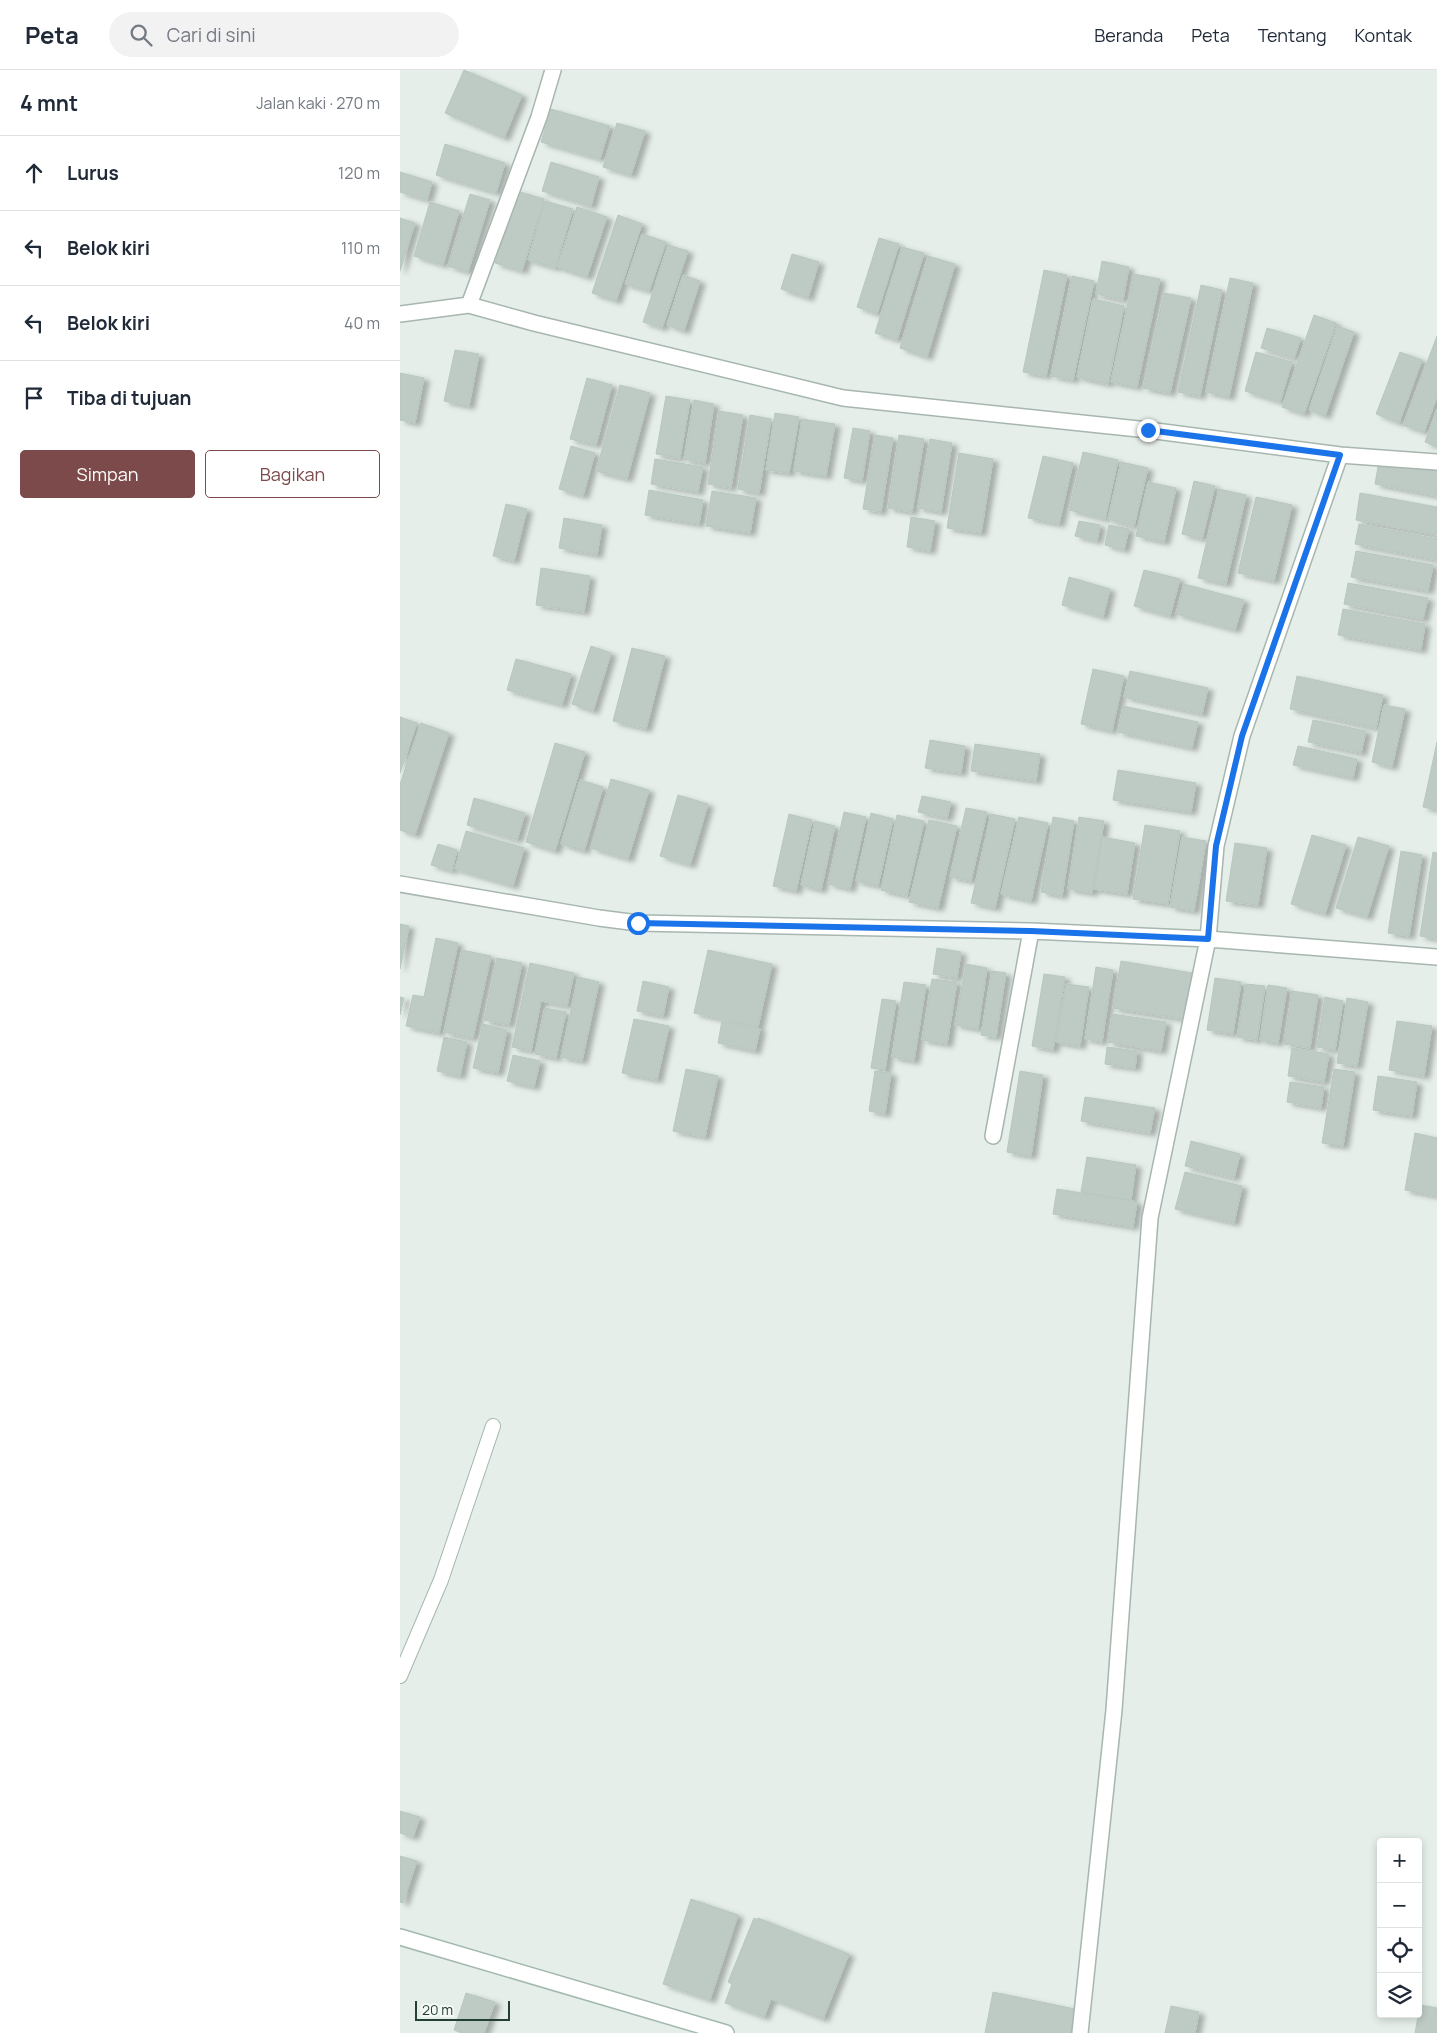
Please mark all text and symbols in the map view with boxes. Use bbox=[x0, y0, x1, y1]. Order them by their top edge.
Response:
search box bbox=[109, 12, 459, 57]
text: Peta bbox=[25, 18, 79, 51]
icon: search bbox=[127, 21, 155, 49]
text: Cari di sini bbox=[167, 22, 256, 48]
text: Beranda bbox=[1094, 23, 1163, 47]
text: Peta bbox=[1191, 23, 1230, 47]
text: Tentang bbox=[1258, 23, 1327, 47]
text: Kontak bbox=[1355, 23, 1412, 47]
text: 4 mnt bbox=[20, 89, 78, 117]
text: Jalan kaki · 270 m bbox=[256, 92, 380, 114]
icon: ahead bbox=[20, 159, 48, 187]
text: Lurus bbox=[67, 160, 119, 186]
text: 120 m bbox=[338, 162, 380, 184]
icon: left bbox=[20, 234, 48, 262]
text: Belok kiri bbox=[67, 235, 150, 261]
text: 110 m bbox=[341, 237, 380, 259]
icon: left bbox=[20, 309, 48, 337]
text: Belok kiri bbox=[67, 310, 150, 336]
text: 40 m bbox=[344, 312, 380, 334]
icon: arrive bbox=[20, 384, 48, 412]
text: Tiba di tujuan bbox=[67, 385, 191, 411]
route end bbox=[1137, 419, 1160, 442]
button: Simpan bbox=[20, 450, 195, 498]
button: Bagikan bbox=[205, 450, 380, 498]
route start bbox=[627, 912, 650, 935]
map controls bbox=[1377, 1838, 1422, 2018]
button: + bbox=[1377, 1838, 1422, 1883]
button: − bbox=[1377, 1883, 1422, 1928]
button: locate bbox=[1377, 1928, 1422, 1973]
button: layers bbox=[1377, 1973, 1422, 2018]
scale bar bbox=[415, 1998, 510, 2021]
text: 20 m bbox=[422, 2000, 453, 2019]

